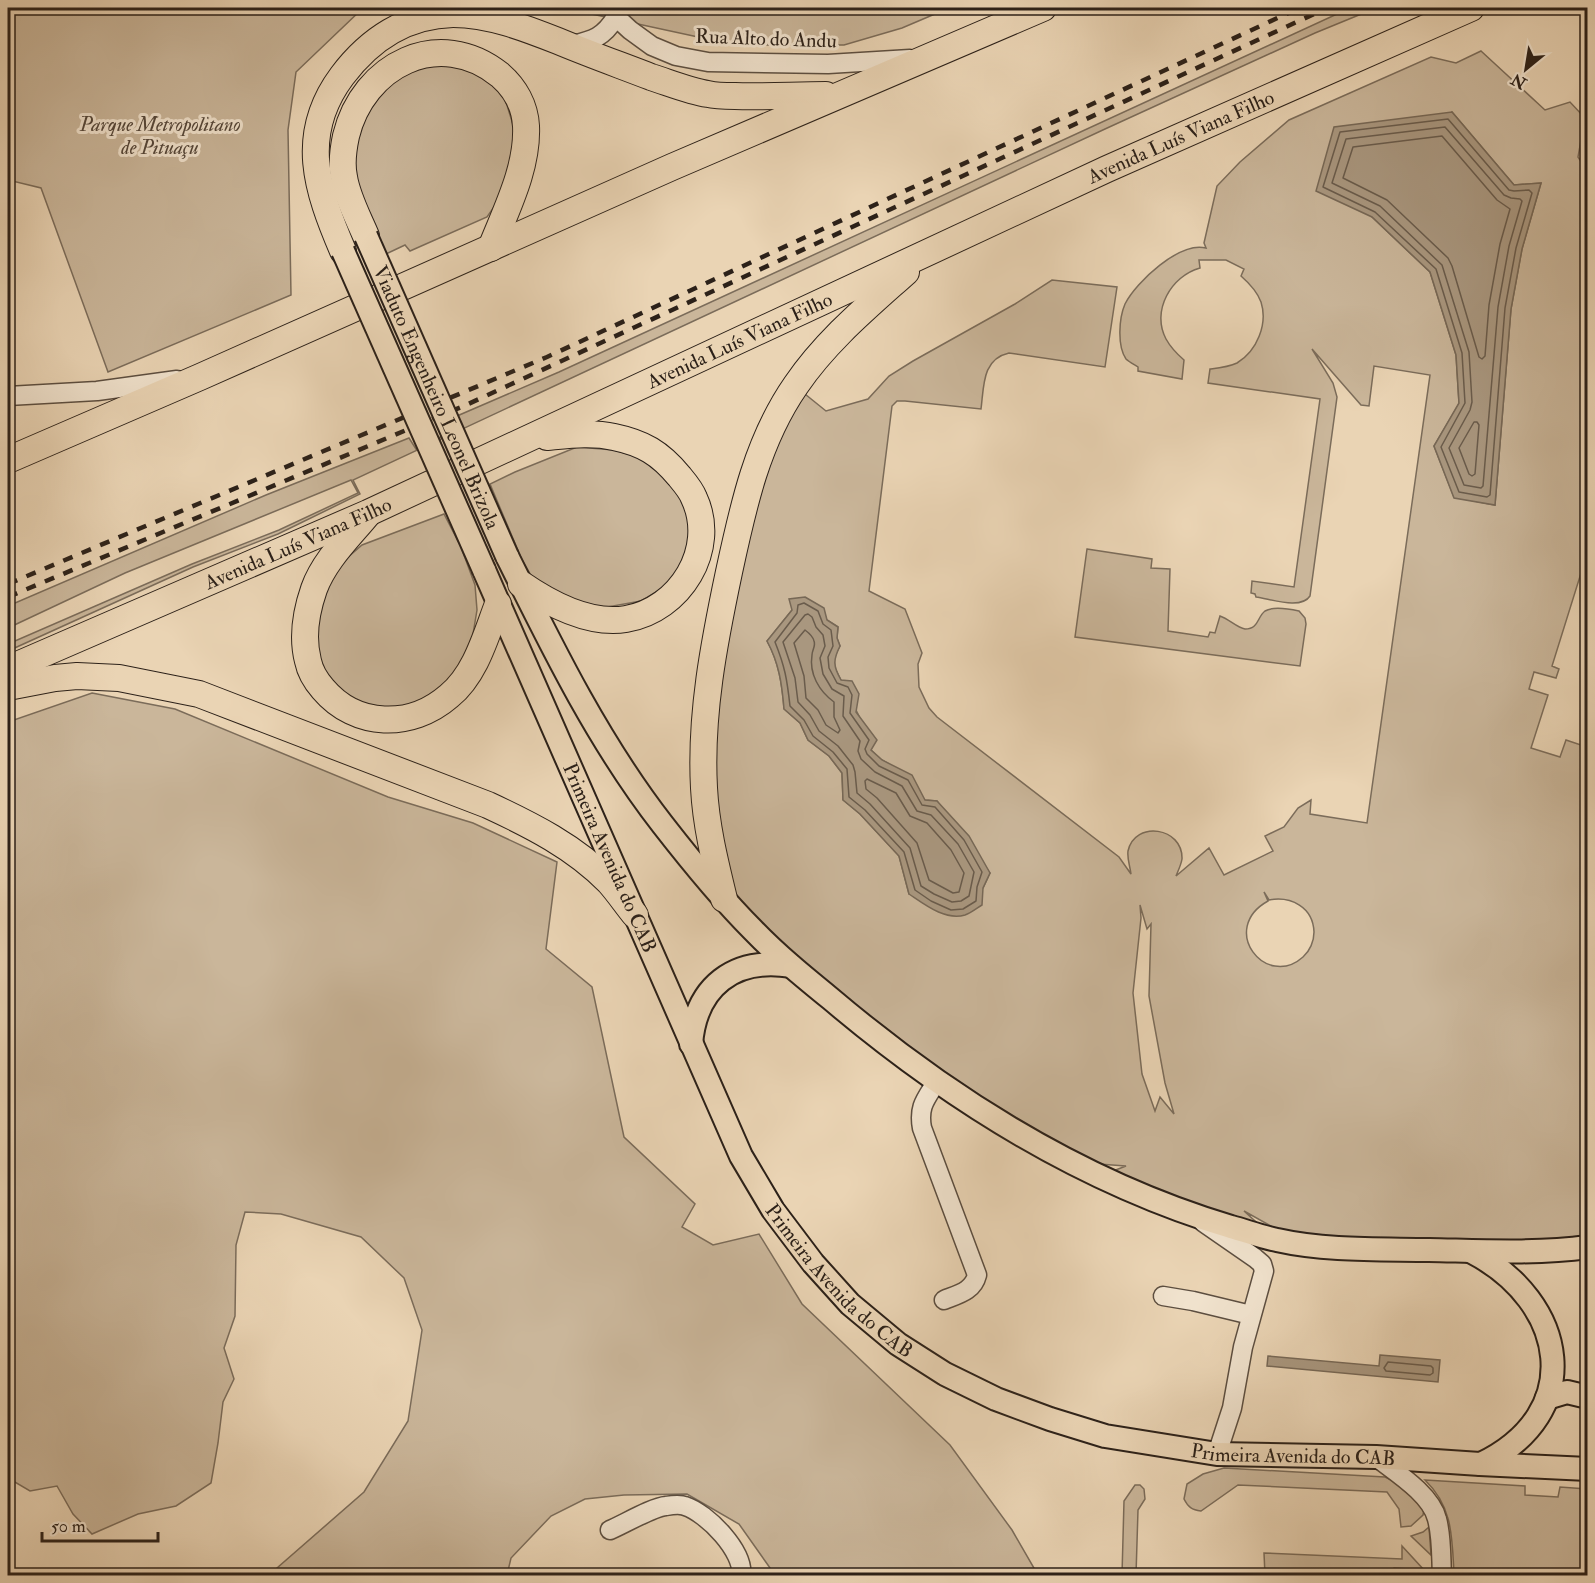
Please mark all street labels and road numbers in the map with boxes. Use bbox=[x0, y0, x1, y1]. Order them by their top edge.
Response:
street label: Rua Alto do Andu bbox=[695, 24, 837, 53]
street label: Avenida Luís Viana Filho bbox=[1083, 85, 1278, 190]
street label: Viaduto Engenheiro Leonel Brizola bbox=[367, 262, 506, 534]
street label: Avenida Luís Viana Filho bbox=[642, 287, 836, 395]
street label: Avenida Luís Viana Filho bbox=[200, 492, 396, 596]
street label: Primeira Avenida do CAB bbox=[557, 759, 662, 956]
street label: Primeira Avenida do CAB bbox=[760, 1199, 917, 1363]
street label: Primeira Avenida do CAB bbox=[1189, 1438, 1396, 1471]

